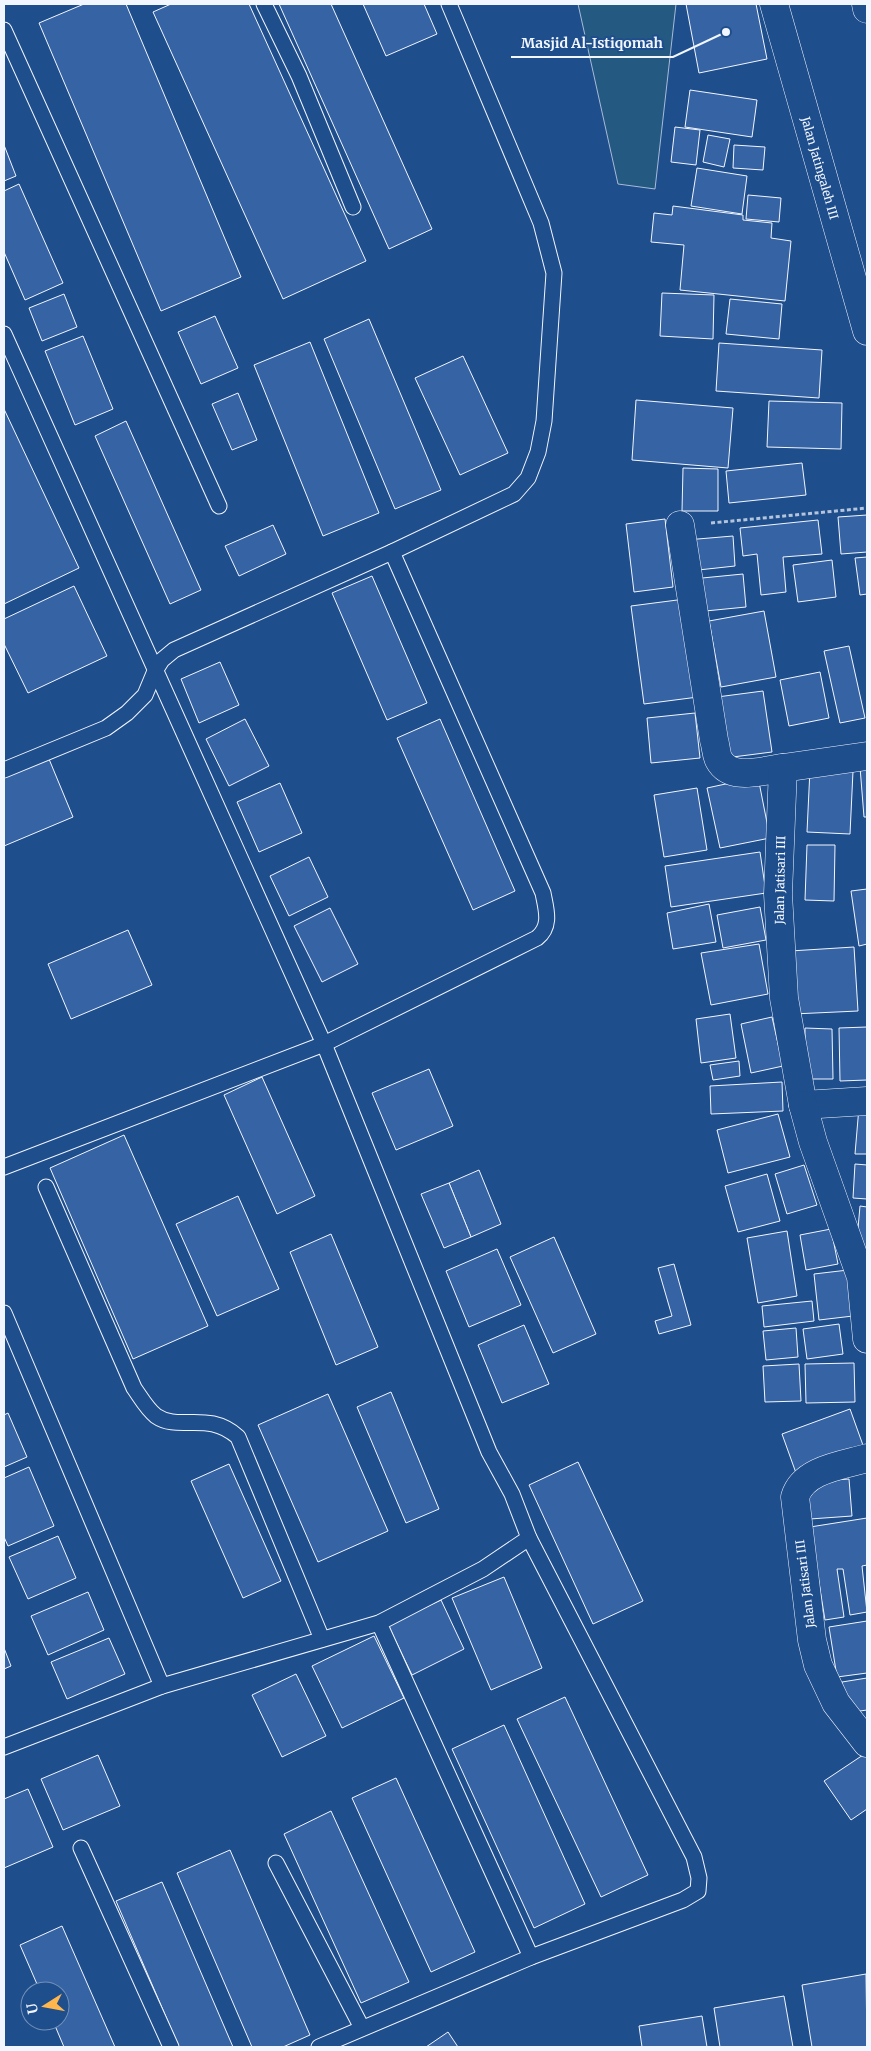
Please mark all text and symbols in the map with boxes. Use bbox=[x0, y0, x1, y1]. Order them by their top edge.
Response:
callout: Masjid Al-Istiqomah bbox=[511, 28, 673, 57]
text: Masjid Al-Istiqomah bbox=[521, 34, 664, 52]
street label: Jalan Jatingaleh III bbox=[798, 114, 842, 221]
street label: Jalan Jatisari III bbox=[772, 835, 788, 926]
street label: Jalan Jatisari III bbox=[792, 1539, 818, 1630]
north arrow bbox=[20, 1981, 70, 2031]
text: U bbox=[22, 2001, 42, 2015]

